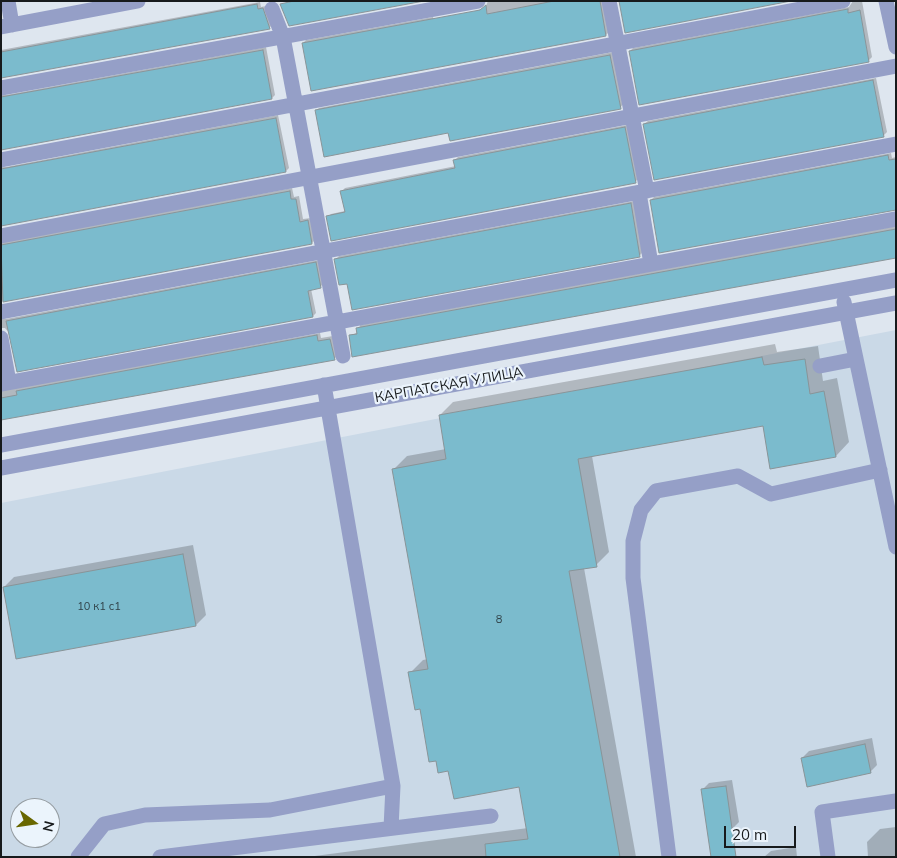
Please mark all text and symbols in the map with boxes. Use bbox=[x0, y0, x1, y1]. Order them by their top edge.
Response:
street label: КАРПАТСКАЯ УЛИЦА bbox=[374, 364, 524, 406]
house number: 10 к1 с1 bbox=[77, 600, 121, 614]
house number: 8 bbox=[496, 613, 502, 627]
north arrow bbox=[10, 798, 60, 848]
scale bar bbox=[727, 816, 800, 848]
text: N bbox=[39, 819, 59, 834]
text: 20 m bbox=[732, 825, 767, 844]

